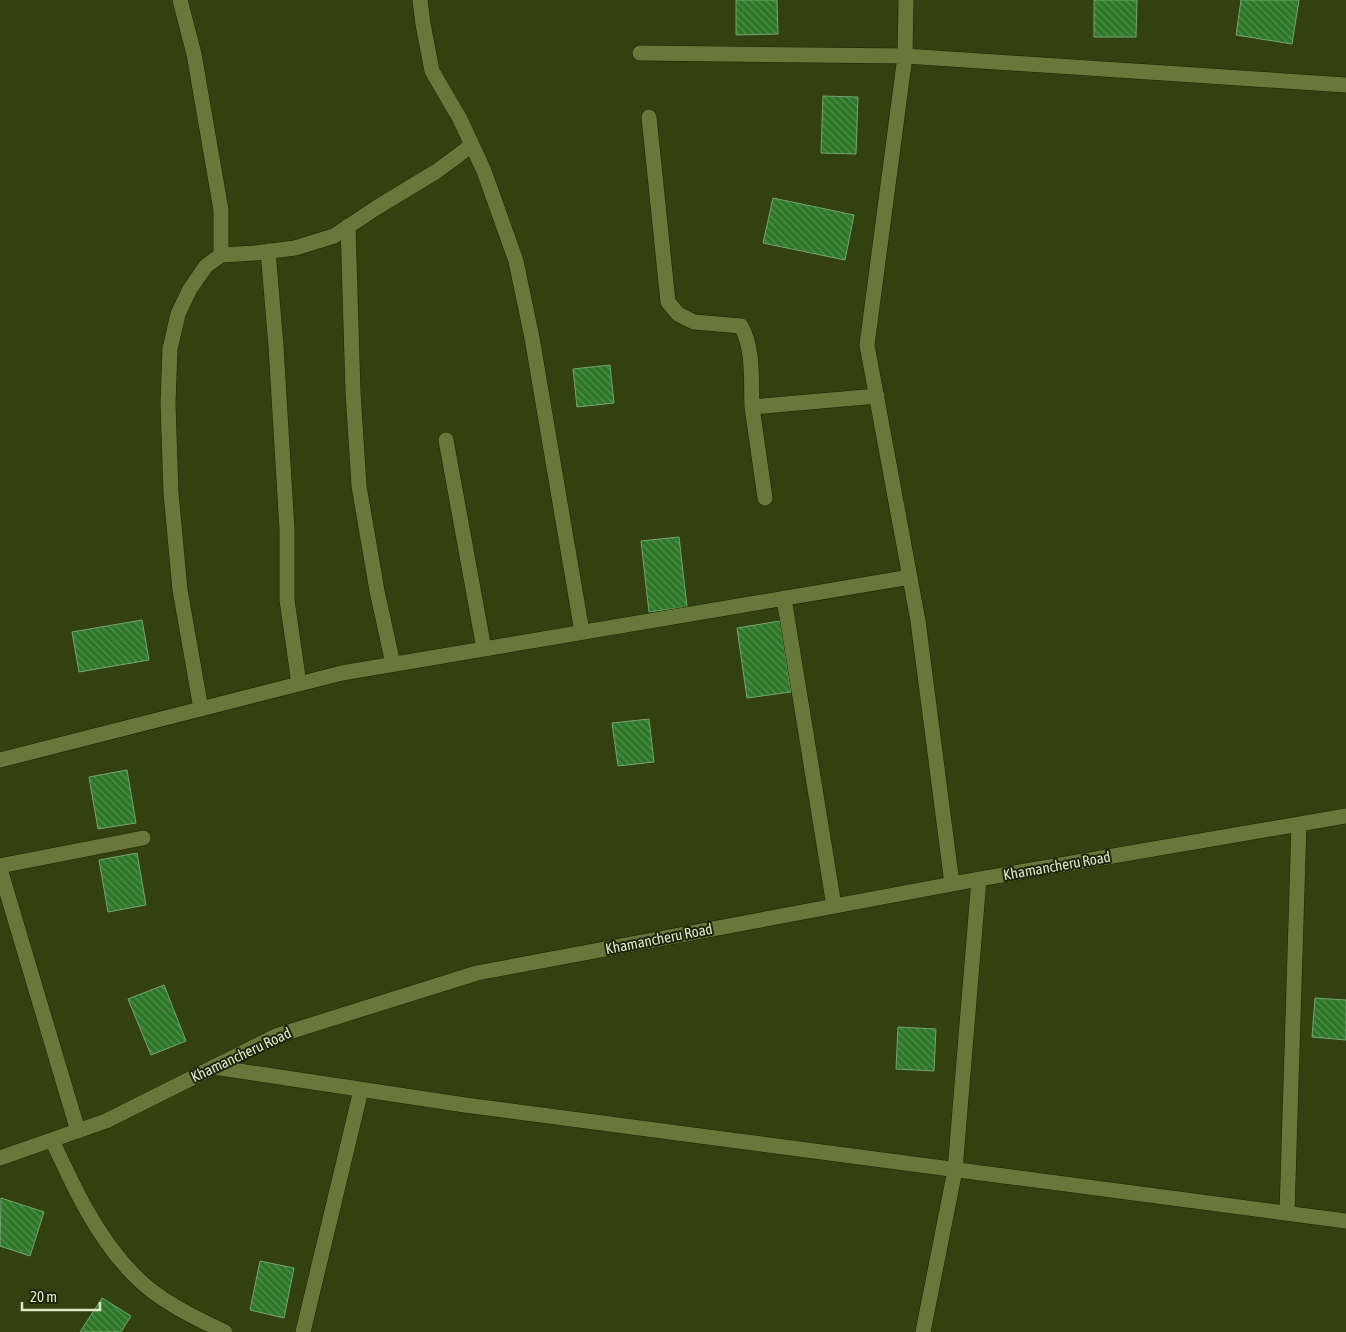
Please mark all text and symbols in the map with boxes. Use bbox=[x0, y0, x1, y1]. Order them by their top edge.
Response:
street label: Khamancheru Road bbox=[1002, 848, 1112, 883]
street label: Khamancheru Road bbox=[604, 920, 714, 957]
street label: Khamancheru Road bbox=[188, 1024, 294, 1085]
scale bar bbox=[22, 1280, 100, 1312]
text: 20 m bbox=[30, 1288, 57, 1305]

